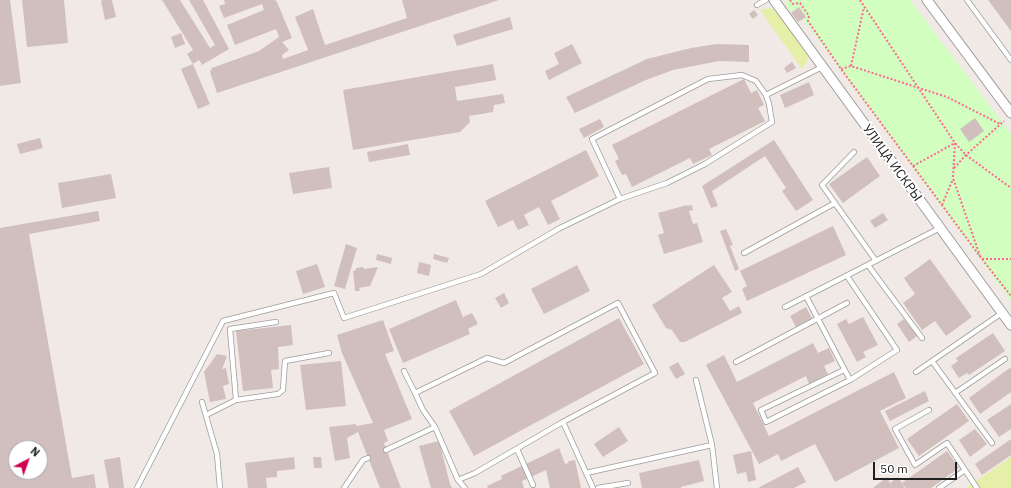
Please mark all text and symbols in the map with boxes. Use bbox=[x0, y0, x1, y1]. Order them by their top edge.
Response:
street label: УЛИЦА ИСКРЫ bbox=[859, 122, 925, 204]
north arrow bbox=[8, 440, 48, 480]
text: N bbox=[28, 444, 43, 460]
scale bar bbox=[875, 454, 959, 480]
text: 50 m bbox=[880, 461, 908, 476]

